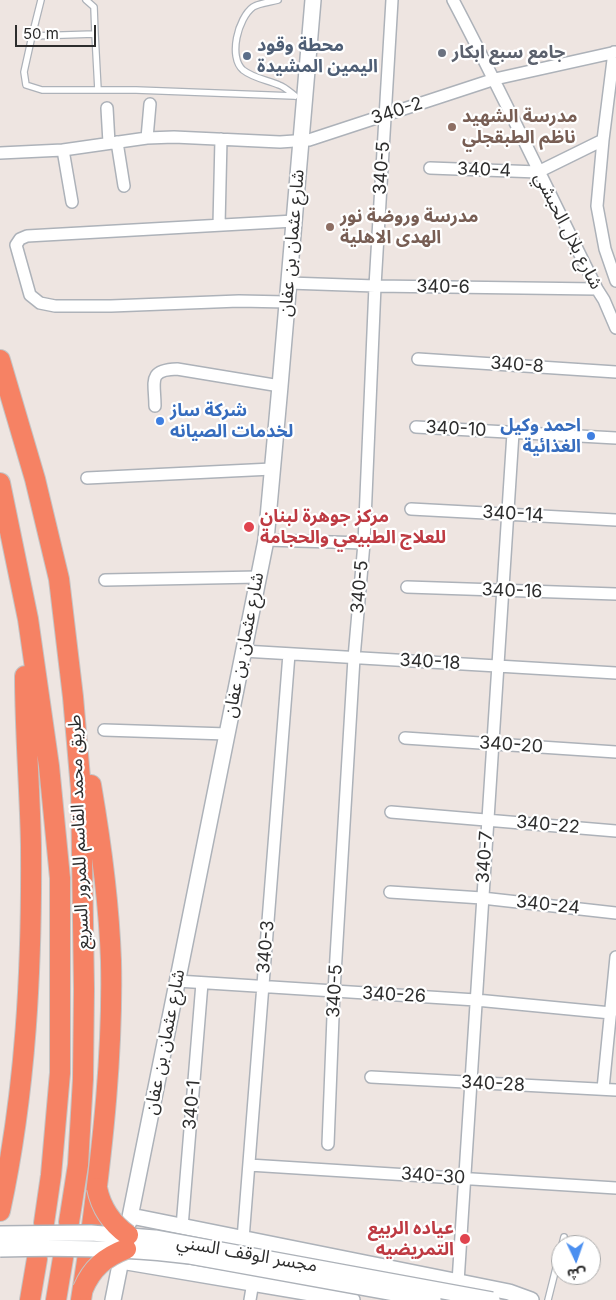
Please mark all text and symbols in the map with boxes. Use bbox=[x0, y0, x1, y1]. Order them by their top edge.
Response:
scale bar bbox=[18, 15, 99, 47]
text: 50 m bbox=[23, 24, 59, 43]
place label: محطة وقود اليمين المشيدة bbox=[257, 35, 378, 78]
place label: جامع سبع ابكار bbox=[452, 42, 565, 64]
marker: جامع سبع ابكار bbox=[436, 47, 448, 59]
marker: محطة وقود اليمين المشيدة bbox=[241, 50, 253, 62]
street label: 340-2 bbox=[369, 93, 425, 129]
place label: مدرسة الشهيد ناظم الطبقجلي bbox=[462, 106, 577, 148]
marker: مدرسة الشهيد ناظم الطبقجلي bbox=[446, 121, 458, 133]
street label: 340-5 bbox=[369, 141, 395, 195]
street label: 340-4 bbox=[457, 158, 511, 182]
street label: شارع عثمان بن عفان bbox=[275, 169, 309, 317]
street label: شارع بلال الحبشي bbox=[529, 169, 607, 293]
place label: مدرسة وروضة نور الهدى الاهلية bbox=[340, 206, 479, 248]
marker: مدرسة وروضة نور الهدى الاهلية bbox=[324, 221, 336, 233]
street label: 340-6 bbox=[416, 276, 470, 298]
street label: 340-8 bbox=[490, 352, 544, 378]
place label: شركة ساز لخدمات الصيانه bbox=[170, 400, 293, 442]
marker: شركة ساز لخدمات الصيانه bbox=[154, 415, 166, 427]
place label: احمد وكيل الغذائية bbox=[500, 415, 581, 458]
street label: 340-10 bbox=[425, 417, 487, 441]
marker: احمد وكيل الغذائية bbox=[585, 430, 597, 442]
street label: 340-14 bbox=[482, 502, 544, 526]
place label: مركز جوهرة لبنان للعلاج الطبيعي والحجامة bbox=[260, 506, 446, 548]
marker: مركز جوهرة لبنان للعلاج الطبيعي والحجامة bbox=[242, 520, 256, 534]
street label: 340-5 bbox=[347, 559, 373, 615]
street label: شارع عثمان بن عفان bbox=[219, 571, 269, 719]
street label: 340-16 bbox=[481, 579, 543, 603]
street label: 340-18 bbox=[399, 650, 461, 674]
street label: طريق محمد القاسم للمرور السريع bbox=[64, 714, 94, 950]
street label: 340-20 bbox=[478, 732, 544, 758]
street label: 340-22 bbox=[515, 811, 581, 839]
street label: 340-7 bbox=[472, 830, 498, 884]
street label: 340-24 bbox=[515, 891, 581, 919]
street label: 340-3 bbox=[253, 920, 279, 974]
street label: 340-5 bbox=[323, 964, 347, 1018]
street label: شارع عثمان بن عفان bbox=[140, 968, 190, 1116]
street label: 340-26 bbox=[362, 983, 426, 1007]
street label: 340-28 bbox=[461, 1072, 525, 1096]
street label: 340-1 bbox=[179, 1079, 205, 1131]
street label: 340-30 bbox=[400, 1163, 466, 1189]
place label: عياده الربيع التمريضيه bbox=[368, 1218, 454, 1260]
street label: مجسر الوقف السني bbox=[175, 1231, 319, 1277]
marker: عياده الربيع التمريضيه bbox=[458, 1232, 472, 1246]
north arrow bbox=[551, 1235, 601, 1285]
text: ش bbox=[567, 1265, 587, 1283]

